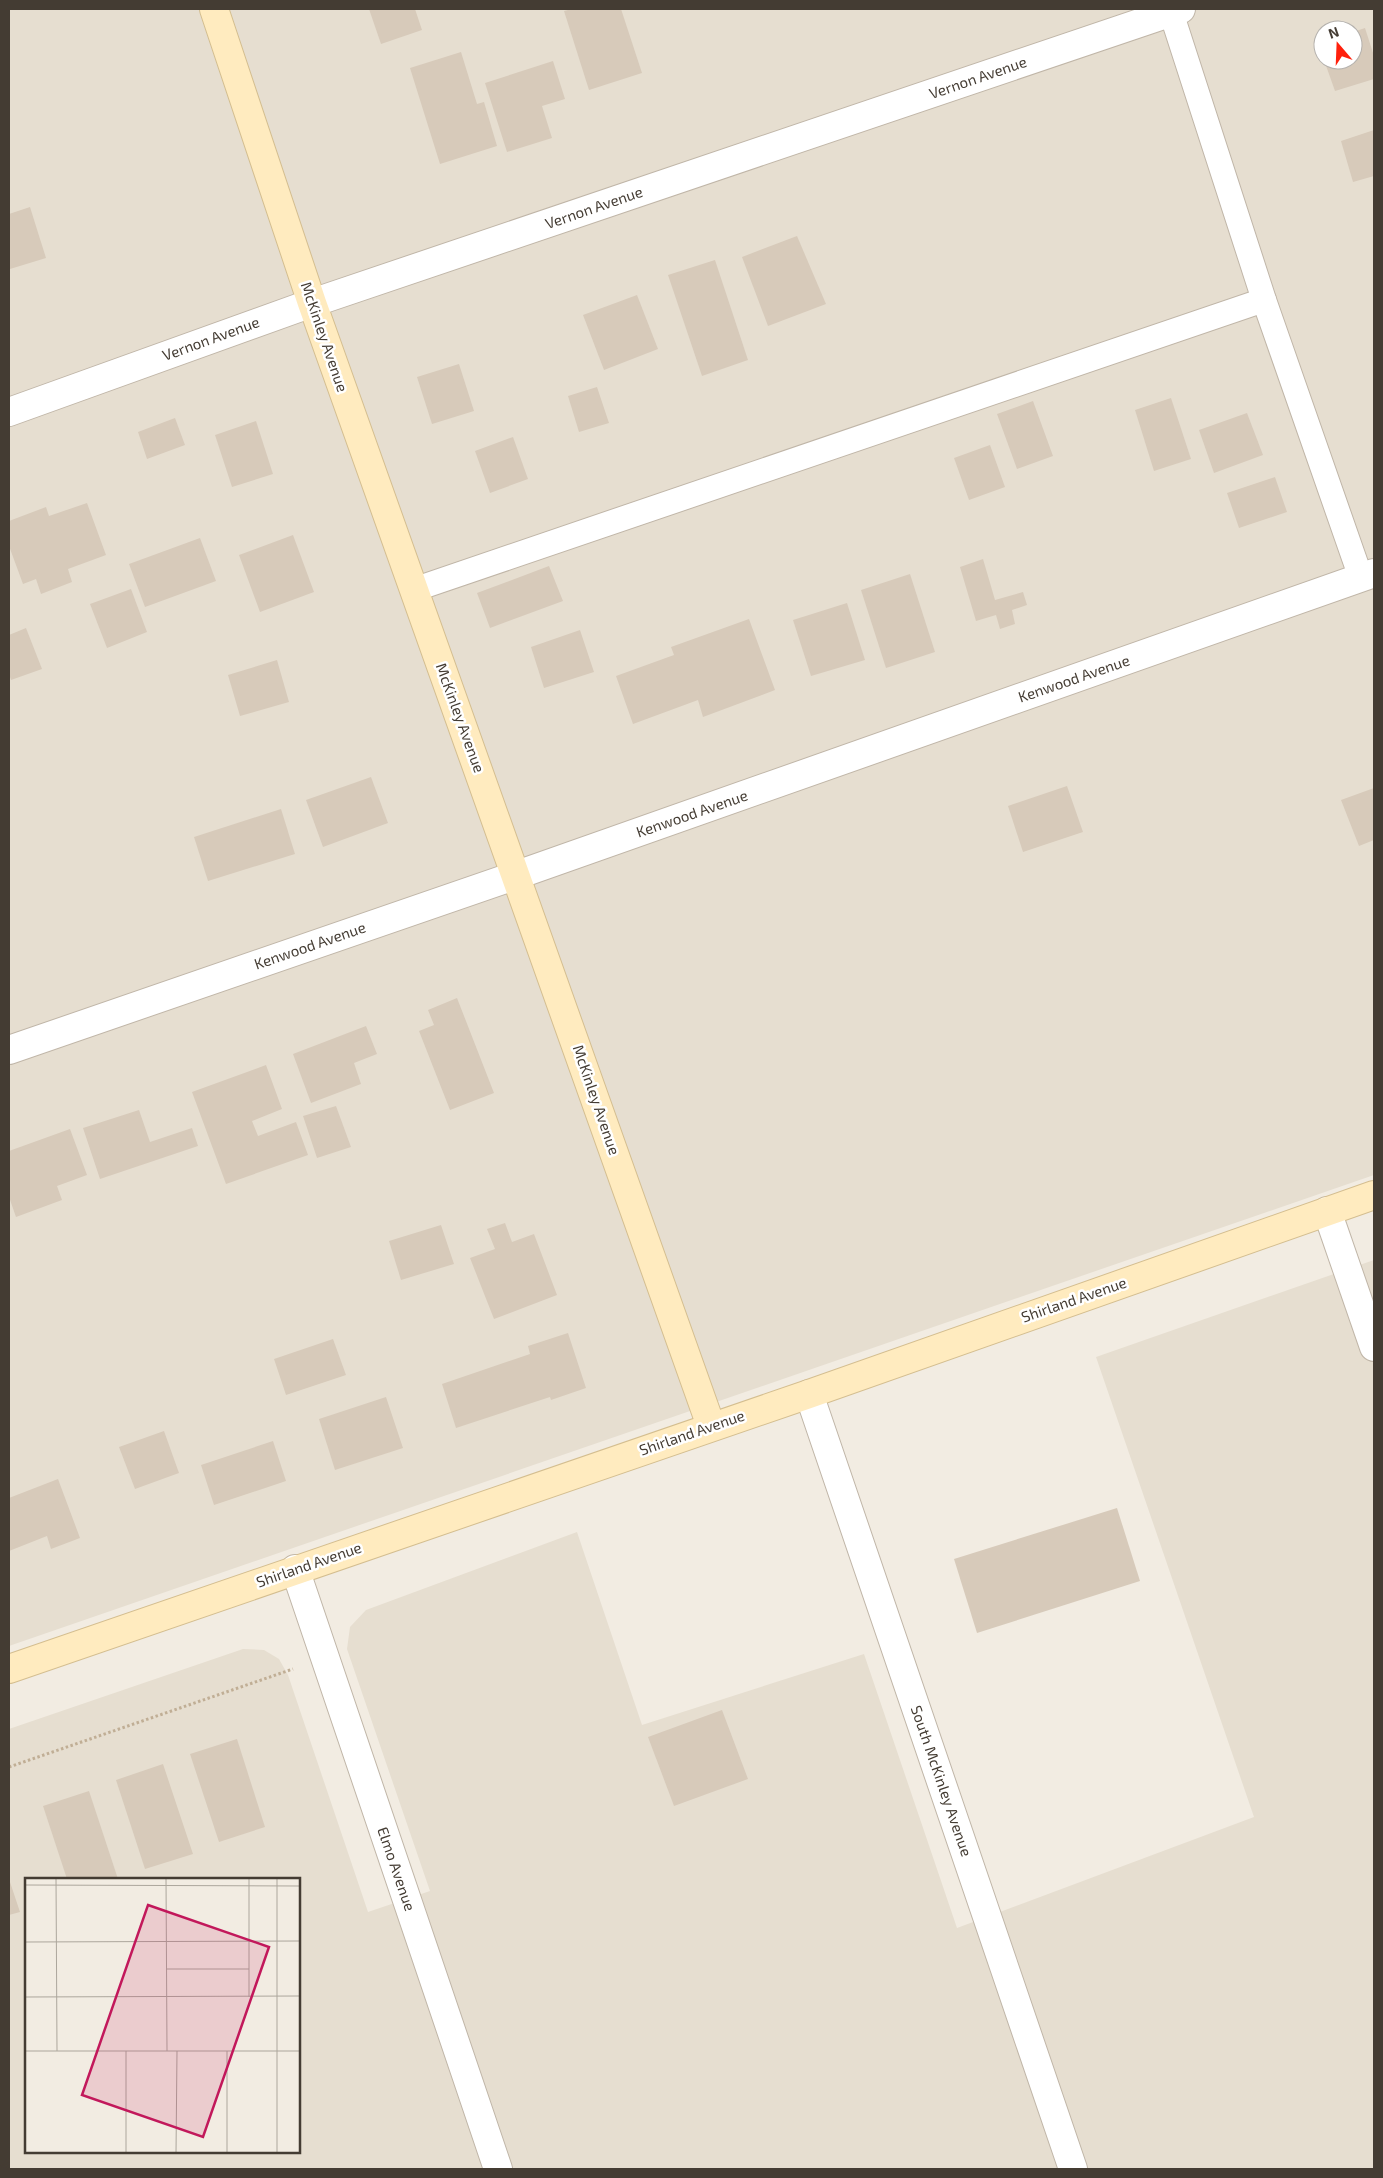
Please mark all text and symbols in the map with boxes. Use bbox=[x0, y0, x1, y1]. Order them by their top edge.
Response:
north arrow bbox=[1313, 20, 1363, 70]
text: N bbox=[1326, 23, 1341, 42]
street label: Vernon Avenue bbox=[927, 52, 1029, 102]
street label: Vernon Avenue bbox=[543, 182, 645, 232]
street label: McKinley Avenue bbox=[298, 279, 352, 394]
street label: Vernon Avenue bbox=[160, 312, 262, 364]
street label: Kenwood Avenue bbox=[1016, 651, 1132, 706]
street label: McKinley Avenue bbox=[433, 660, 489, 775]
street label: Kenwood Avenue bbox=[634, 786, 750, 841]
street label: Kenwood Avenue bbox=[252, 918, 368, 973]
street label: McKinley Avenue bbox=[570, 1042, 624, 1157]
street label: Shirland Avenue bbox=[1019, 1273, 1129, 1325]
street label: Shirland Avenue bbox=[637, 1406, 747, 1458]
street label: Shirland Avenue bbox=[254, 1538, 364, 1590]
street label: South McKinley Avenue bbox=[908, 1703, 976, 1858]
street label: Elmo Avenue bbox=[374, 1824, 420, 1913]
inset map bbox=[25, 1878, 300, 2153]

